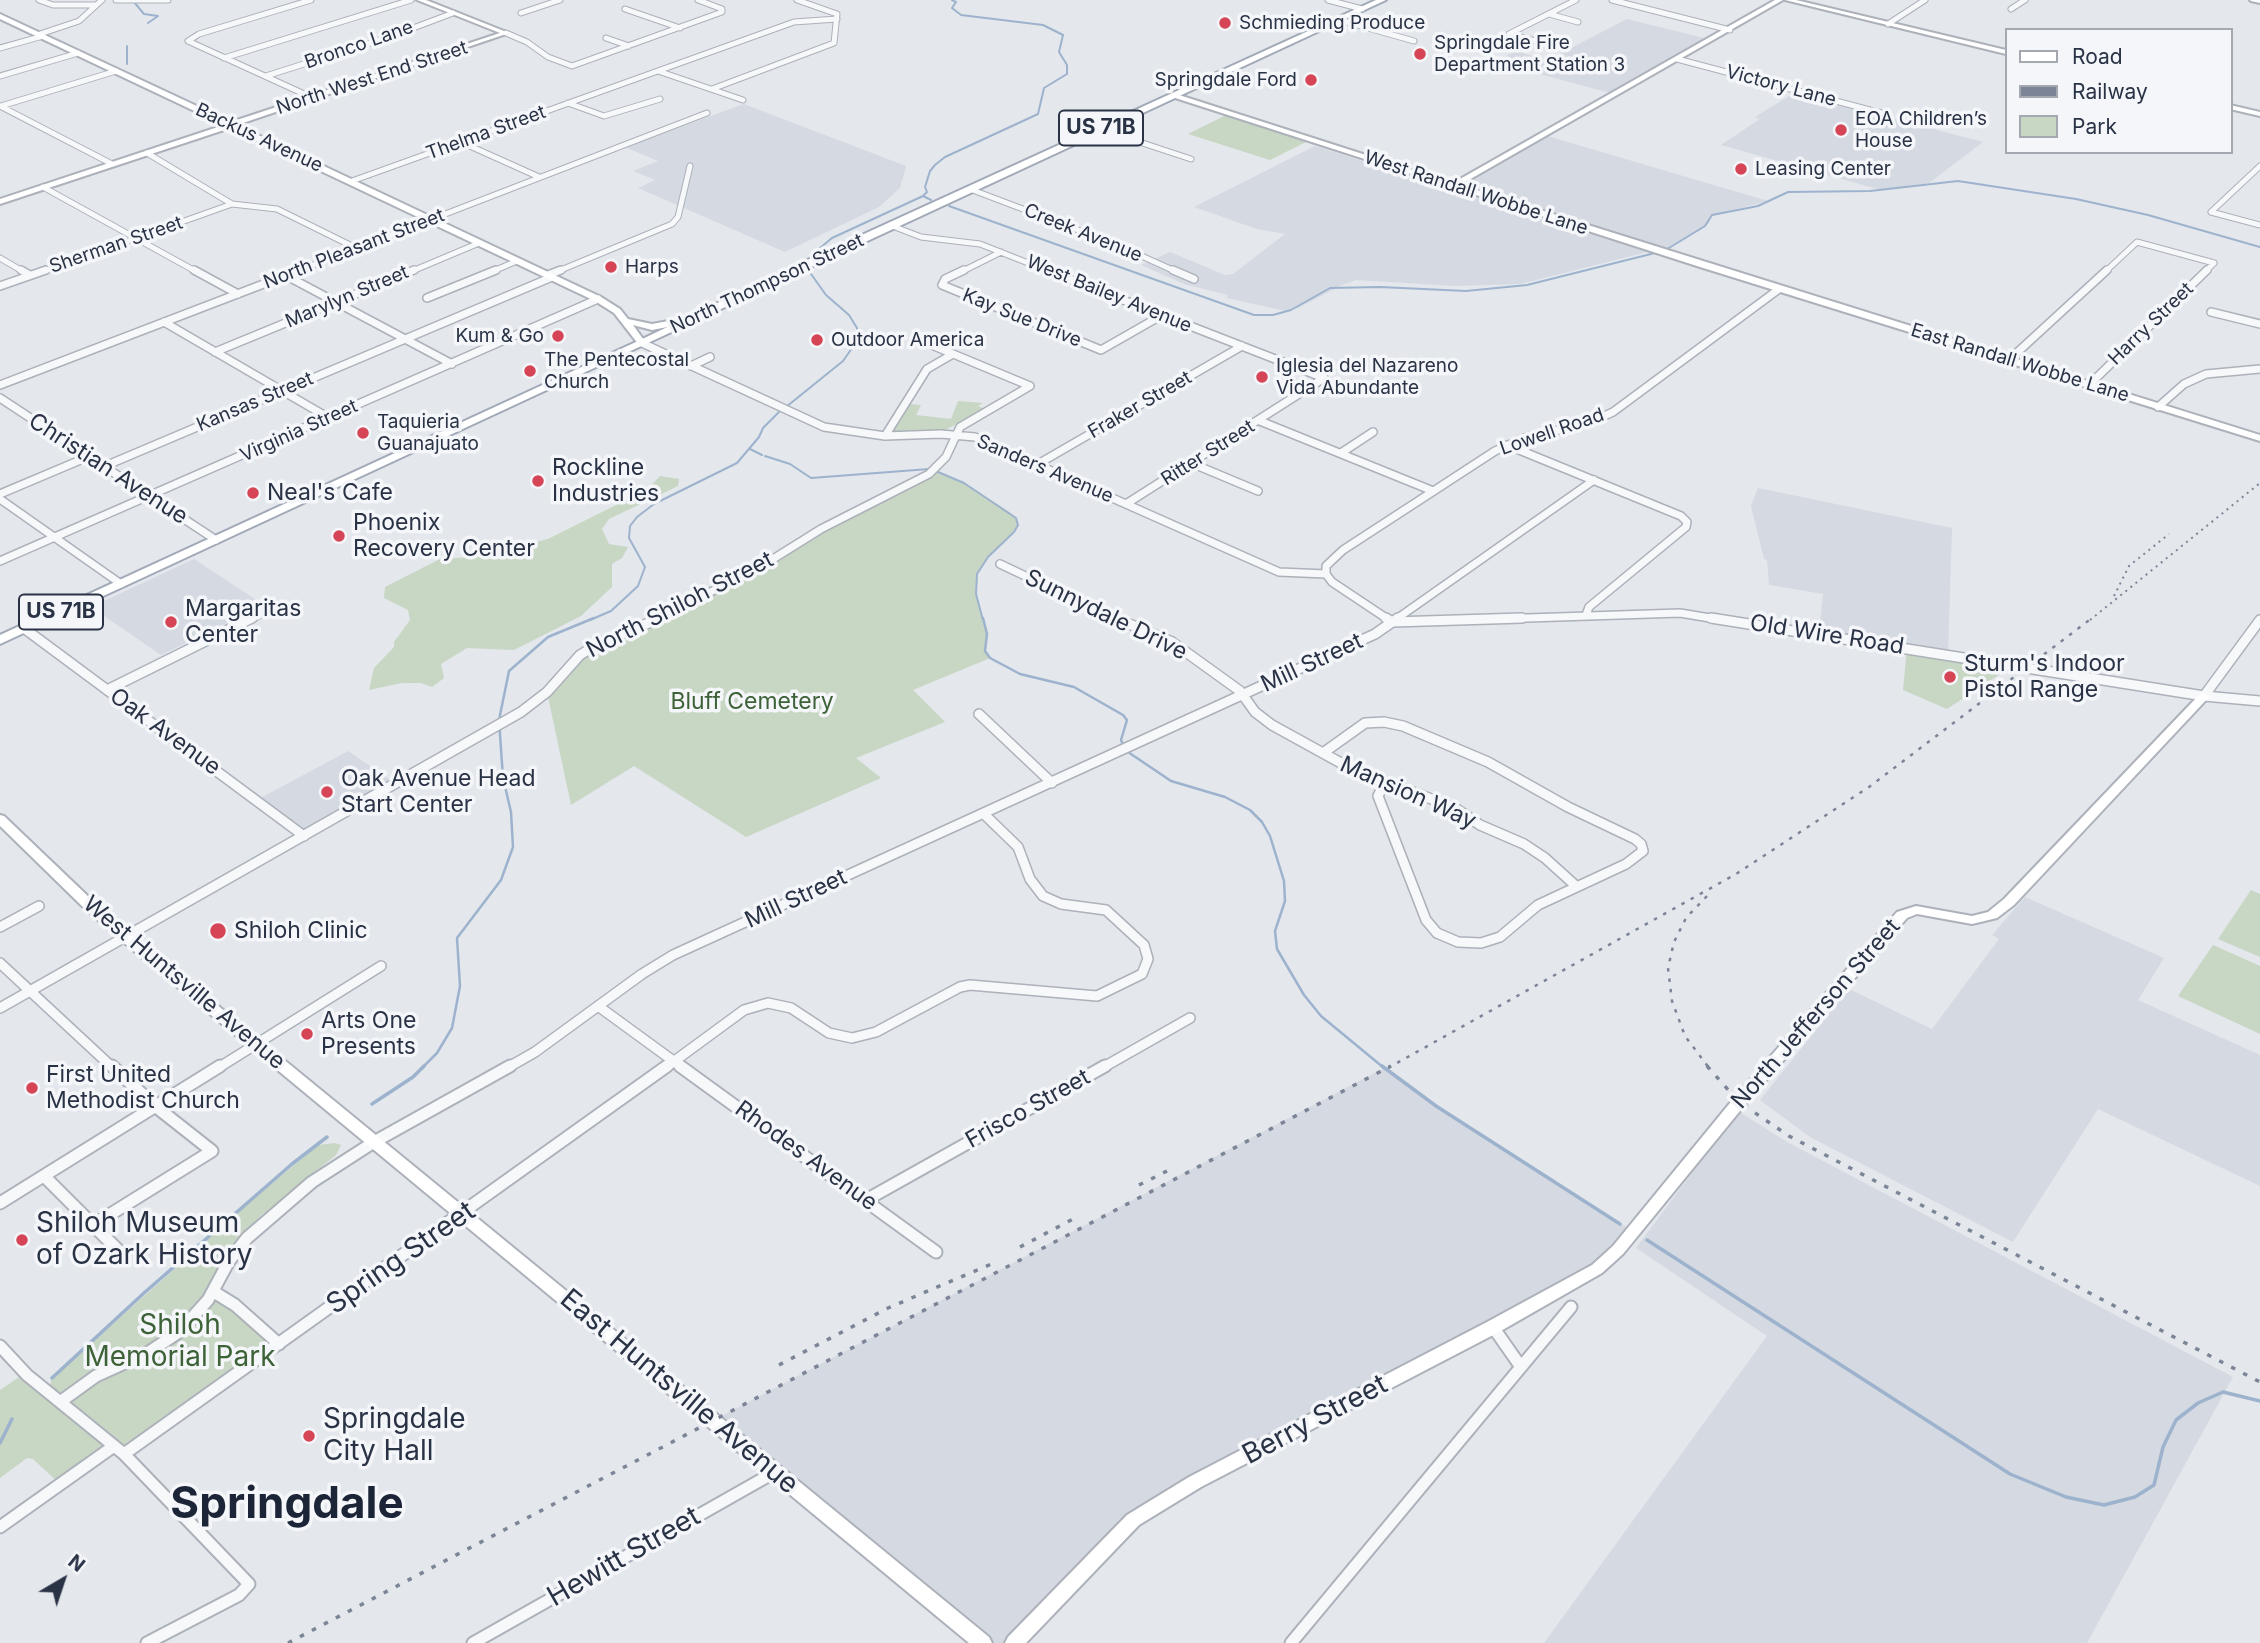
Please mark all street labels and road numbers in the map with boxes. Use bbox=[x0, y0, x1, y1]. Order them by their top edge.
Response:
street label: Bronco Lane bbox=[302, 16, 416, 74]
street label: North West End Street bbox=[274, 36, 470, 120]
street label: Victory Lane bbox=[1723, 60, 1839, 112]
street label: Backus Avenue bbox=[192, 99, 326, 177]
street label: Thelma Street bbox=[423, 101, 549, 165]
road number: US 71B bbox=[1059, 110, 1143, 146]
street label: West Randall Wobbe Lane bbox=[1361, 146, 1591, 240]
street label: Creek Avenue bbox=[1021, 199, 1145, 267]
street label: North Pleasant Street bbox=[260, 204, 448, 294]
street label: Sherman Street bbox=[46, 212, 186, 278]
street label: North Thompson Street bbox=[667, 229, 867, 339]
street label: West Bailey Avenue bbox=[1023, 250, 1195, 338]
street label: Marylyn Street bbox=[282, 261, 412, 333]
street label: Harry Street bbox=[2104, 278, 2198, 370]
street label: Kay Sue Drive bbox=[959, 284, 1085, 352]
street label: East Randall Wobbe Lane bbox=[1908, 319, 2132, 407]
street label: Fraker Street bbox=[1084, 366, 1196, 444]
street label: Kansas Street bbox=[193, 367, 317, 437]
street label: Virginia Street bbox=[237, 395, 361, 467]
street label: Lowell Road bbox=[1497, 404, 1607, 460]
street label: Christian Avenue bbox=[23, 407, 193, 531]
street label: Ritter Street bbox=[1157, 415, 1259, 491]
street label: Sanders Avenue bbox=[973, 430, 1117, 508]
street label: North Shiloh Street bbox=[582, 546, 778, 664]
street label: Sunnydale Drive bbox=[1020, 564, 1192, 666]
road number: US 71B bbox=[19, 594, 103, 630]
street label: Old Wire Road bbox=[1748, 609, 1906, 661]
street label: Mill Street bbox=[1257, 627, 1367, 699]
street label: Oak Avenue bbox=[104, 683, 226, 781]
street label: Mansion Way bbox=[1336, 751, 1480, 835]
street label: Mill Street bbox=[741, 863, 851, 935]
street label: West Huntsville Avenue bbox=[77, 890, 291, 1076]
street label: North Jefferson Street bbox=[1726, 913, 1906, 1115]
street label: Frisco Street bbox=[961, 1063, 1095, 1155]
street label: Rhodes Avenue bbox=[729, 1095, 883, 1217]
street label: Spring Street bbox=[320, 1194, 482, 1322]
street label: East Huntsville Avenue bbox=[553, 1283, 805, 1501]
street label: Berry Street bbox=[1237, 1368, 1393, 1472]
street label: Hewitt Street bbox=[542, 1500, 706, 1614]

